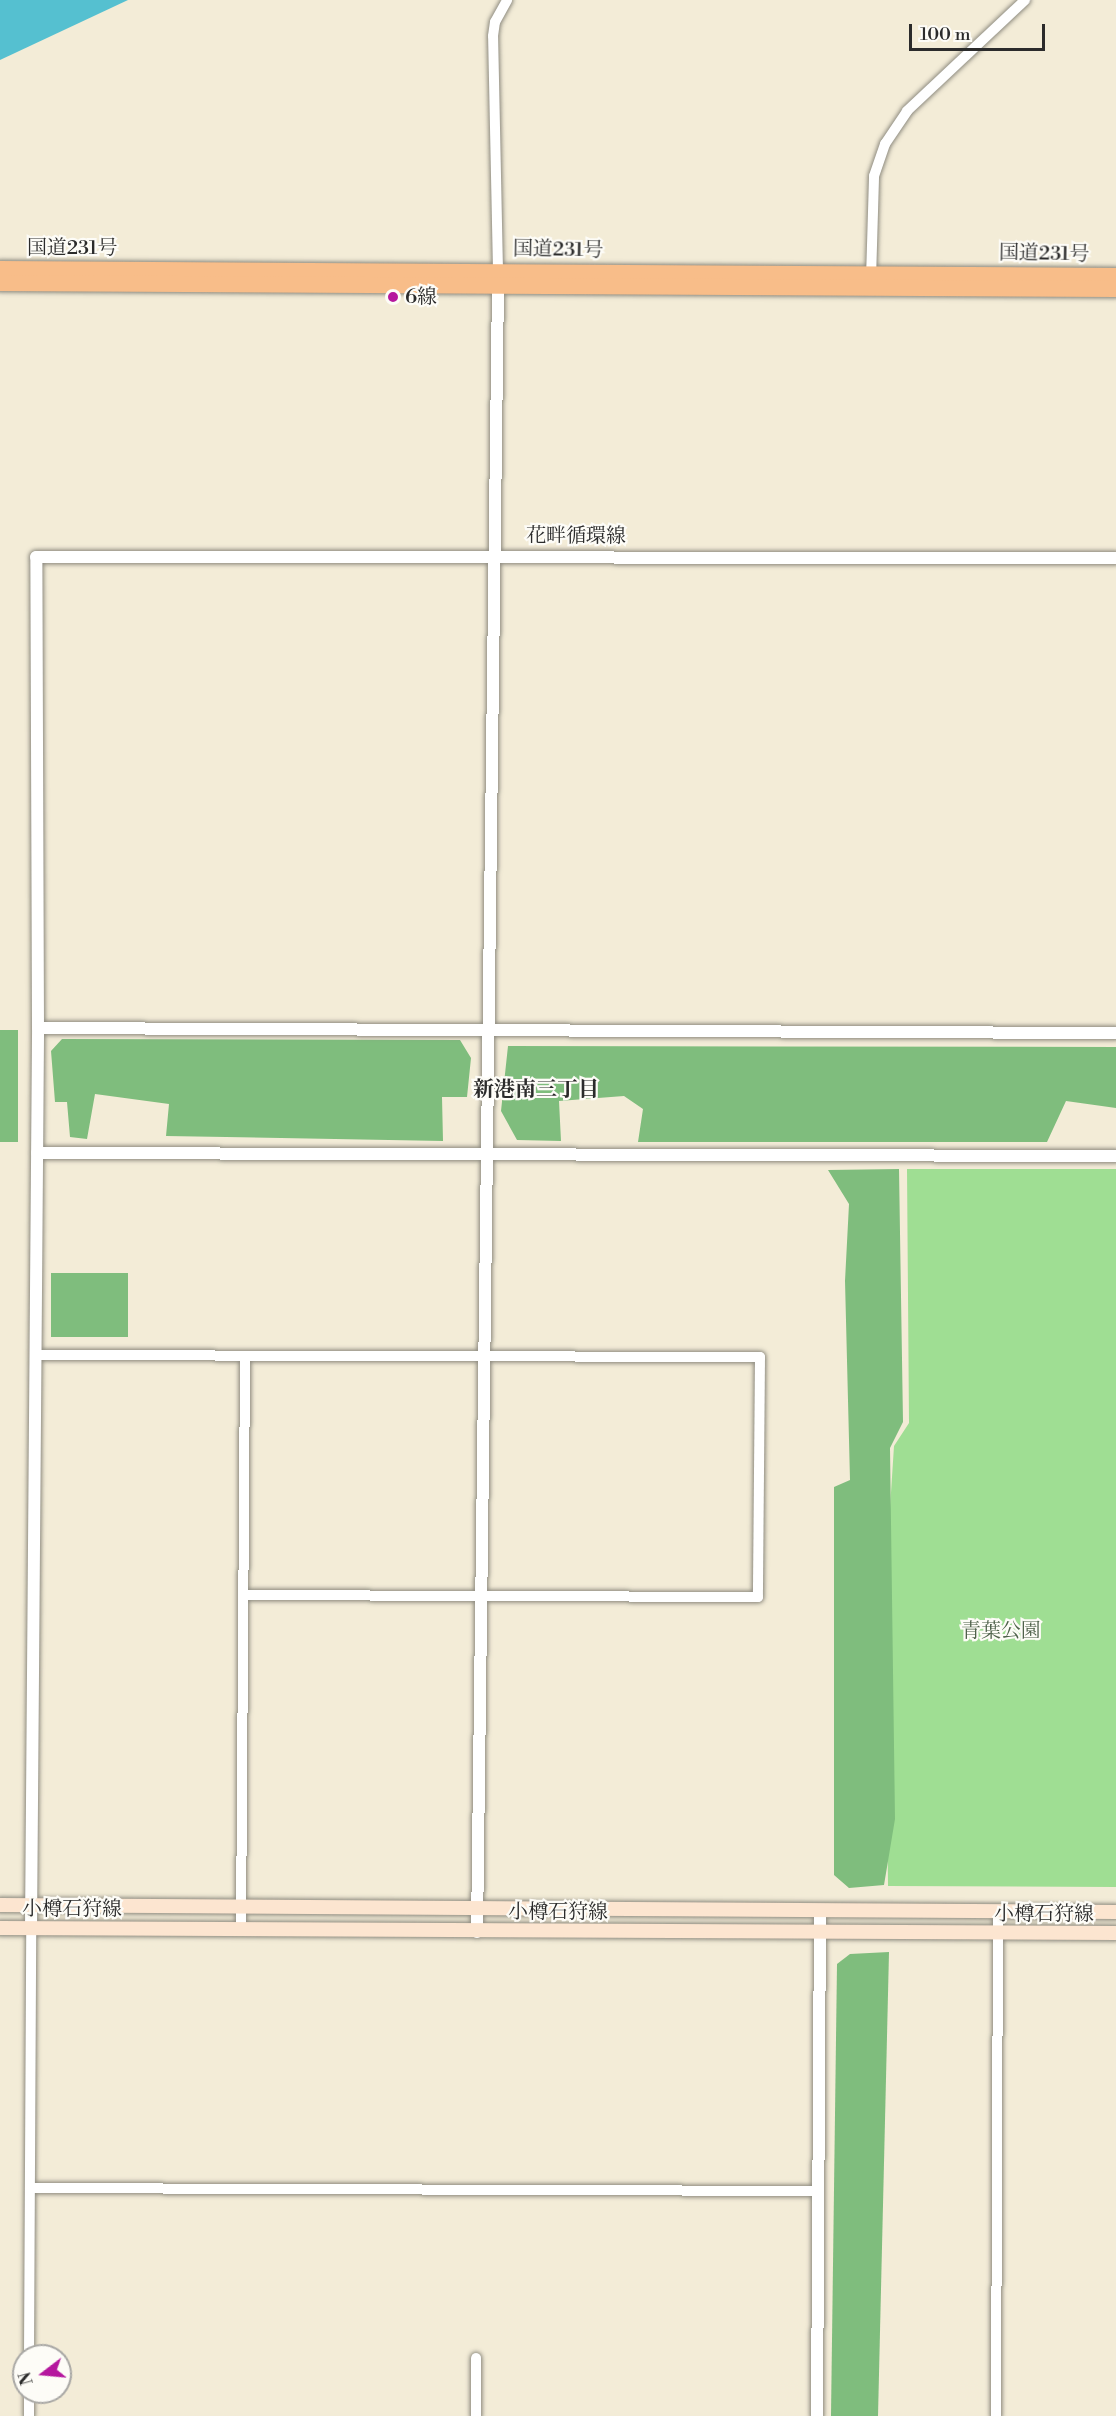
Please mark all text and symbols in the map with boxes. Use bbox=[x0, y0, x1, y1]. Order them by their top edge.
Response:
scale bar bbox=[912, 12, 1048, 50]
text: 100 m bbox=[920, 23, 971, 46]
street label: 国道231号 bbox=[27, 236, 117, 260]
street label: 国道231号 bbox=[513, 237, 603, 263]
street label: 国道231号 bbox=[999, 241, 1089, 267]
place label: 6線 bbox=[405, 285, 437, 309]
marker: 6線 bbox=[386, 290, 400, 304]
street label: 花畔循環線 bbox=[526, 524, 626, 548]
district label: 新港南三丁目 bbox=[473, 1077, 599, 1103]
park label: 青葉公園 bbox=[961, 1619, 1041, 1643]
street label: 小樽石狩線 bbox=[22, 1897, 122, 1921]
street label: 小樽石狩線 bbox=[508, 1900, 608, 1924]
street label: 小樽石狩線 bbox=[994, 1902, 1094, 1926]
north arrow bbox=[12, 2344, 72, 2404]
text: N bbox=[15, 2370, 38, 2387]

